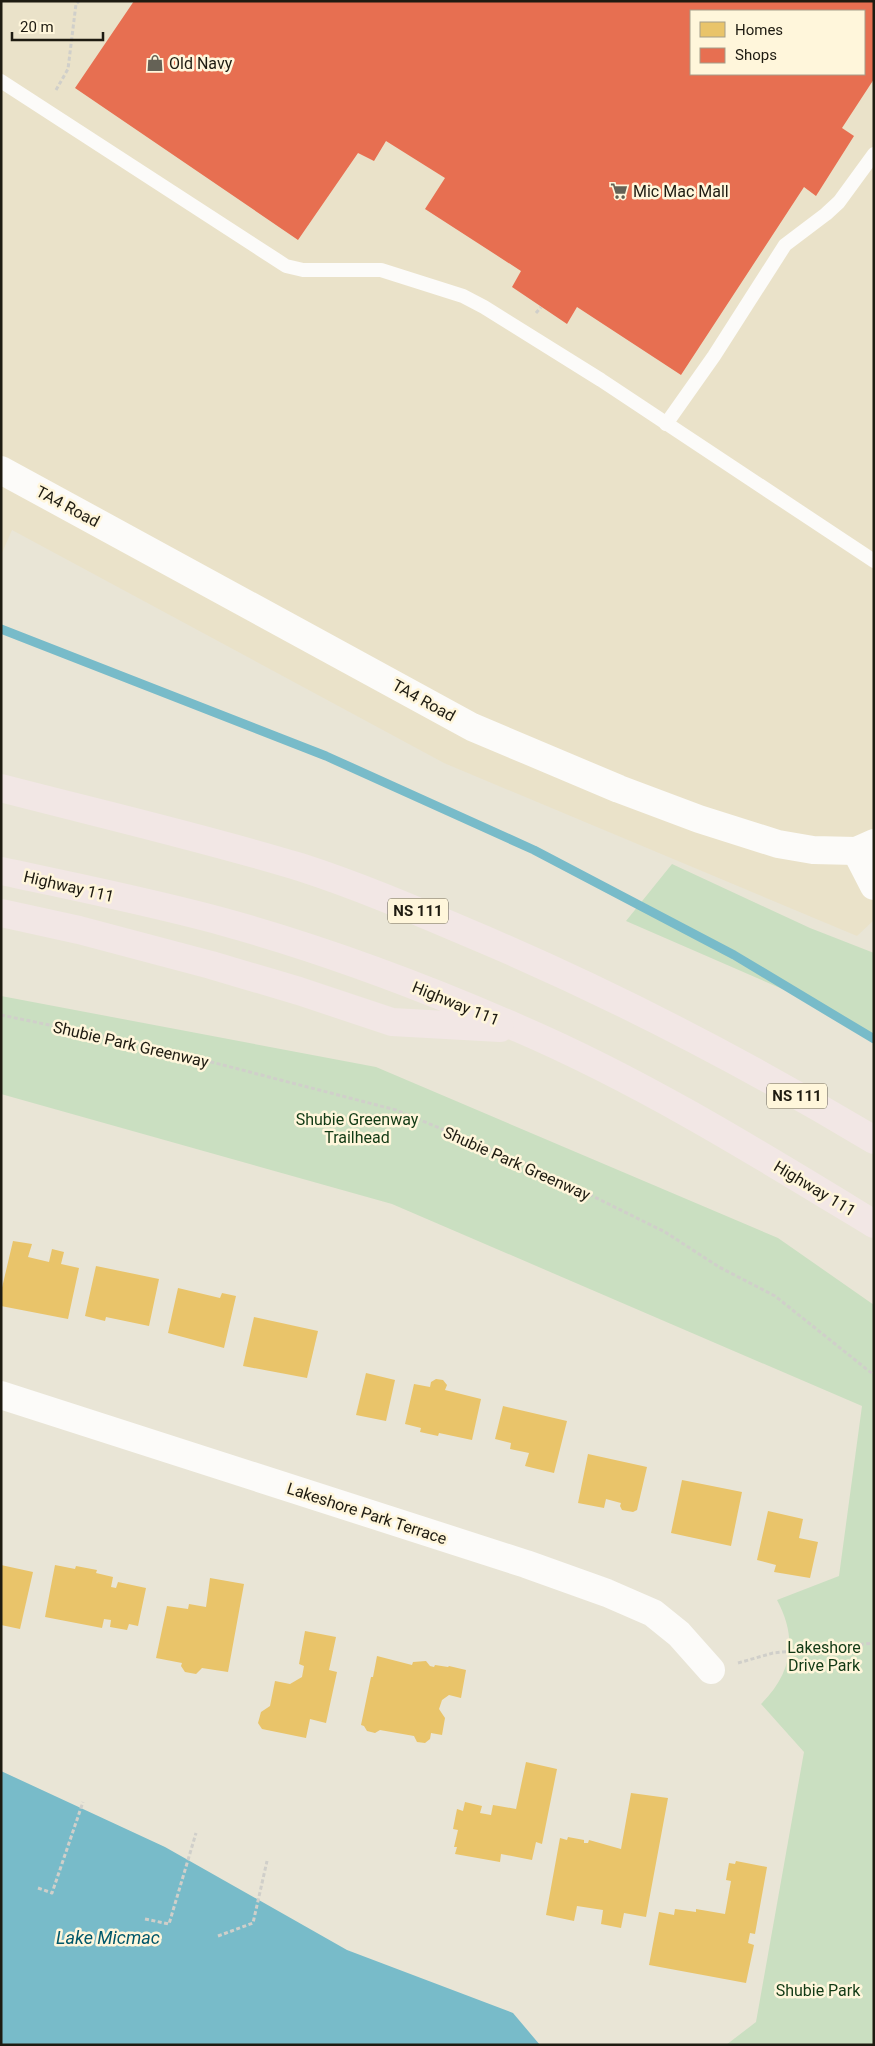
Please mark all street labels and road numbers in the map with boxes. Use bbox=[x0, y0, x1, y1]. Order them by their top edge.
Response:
street label: TA4 Road bbox=[33, 482, 103, 531]
street label: TA4 Road bbox=[389, 675, 459, 725]
street label: Highway 111 bbox=[22, 867, 116, 906]
road number: NS 111 bbox=[388, 898, 448, 924]
street label: Highway 111 bbox=[409, 977, 502, 1030]
street label: Shubie Park Greenway bbox=[51, 1017, 211, 1072]
road number: NS 111 bbox=[767, 1084, 827, 1108]
street label: Shubie Park Greenway bbox=[440, 1122, 594, 1205]
street label: Highway 111 bbox=[770, 1157, 859, 1220]
street label: Lakeshore Park Terrace bbox=[285, 1479, 449, 1548]

